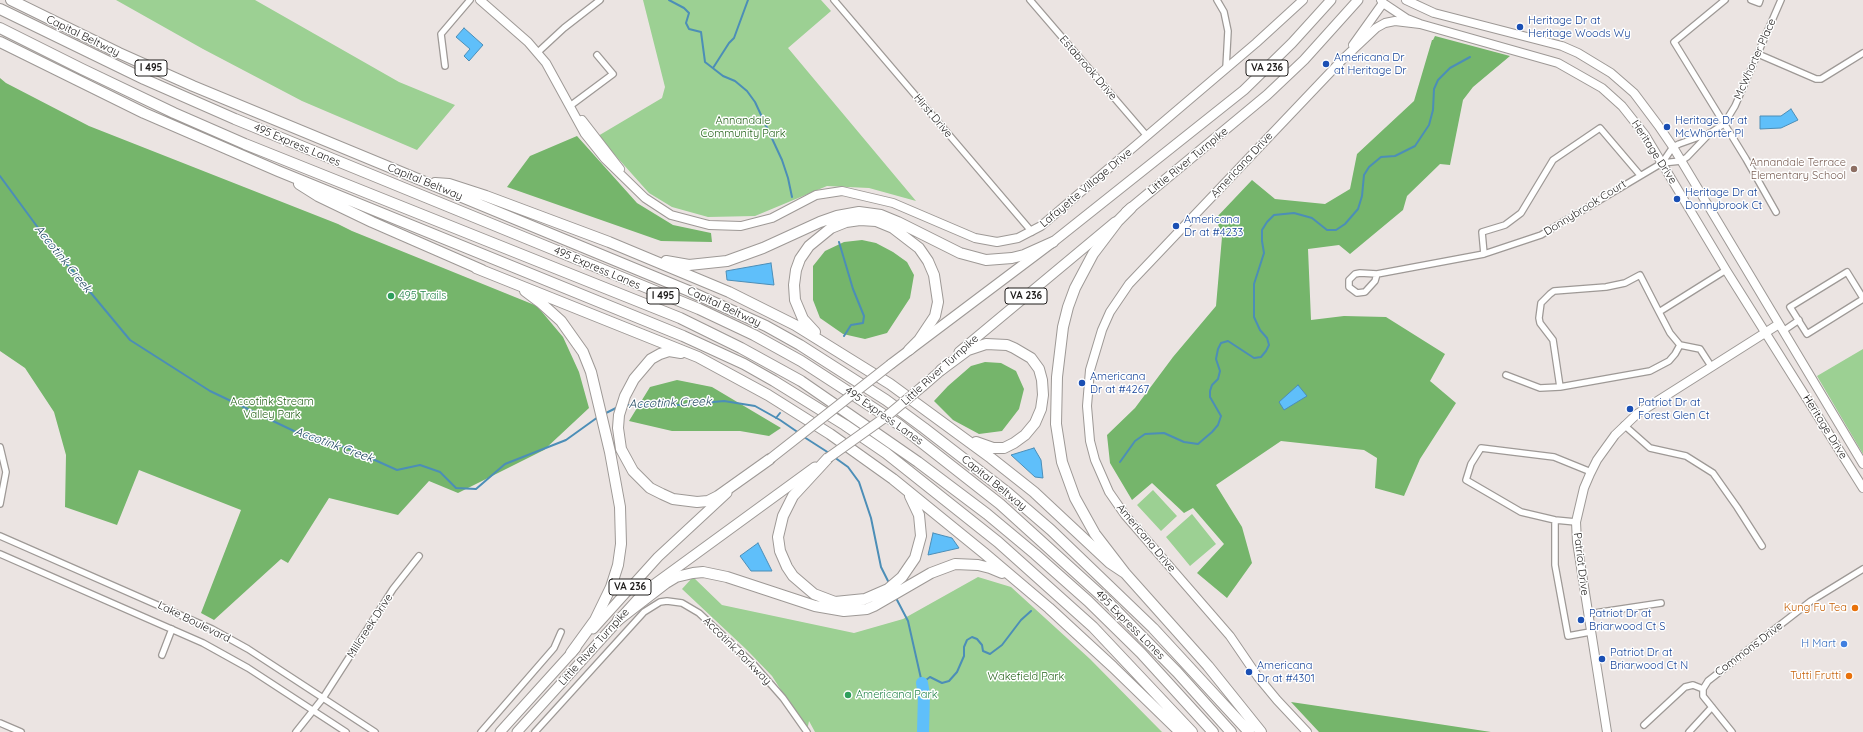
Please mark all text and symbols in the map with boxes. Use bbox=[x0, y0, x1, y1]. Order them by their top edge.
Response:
street label: Capital Beltway bbox=[44, 13, 122, 59]
place label: Heritage Dr at Heritage Woods Wy bbox=[1528, 14, 1630, 40]
street label: McWhorter Place bbox=[1731, 16, 1779, 102]
marker: Heritage Dr at Heritage Woods Wy bbox=[1515, 22, 1525, 32]
street label: Estabrook Drive bbox=[1056, 33, 1120, 103]
place label: Americana Dr at Heritage Dr bbox=[1334, 51, 1407, 77]
marker: Americana Dr at Heritage Dr bbox=[1321, 59, 1331, 69]
road number: I 495 bbox=[135, 60, 167, 76]
road number: VA 236 bbox=[1246, 60, 1288, 76]
street label: Hirst Drive bbox=[911, 92, 955, 140]
park label: Annandale Community Park bbox=[700, 114, 786, 140]
place label: Heritage Dr at McWhorter Pl bbox=[1675, 114, 1748, 140]
street label: Heritage Drive bbox=[1628, 118, 1680, 186]
street label: 495 Express Lanes bbox=[252, 121, 342, 169]
marker: Heritage Dr at McWhorter Pl bbox=[1662, 122, 1672, 132]
street label: Little River Turnpike bbox=[1145, 125, 1231, 197]
street label: Americana Drive bbox=[1208, 129, 1276, 201]
street label: Lafayette Village Drive bbox=[1037, 146, 1135, 230]
place label: Annandale Terrace Elementary School bbox=[1750, 156, 1846, 182]
street label: Capital Beltway bbox=[385, 161, 465, 203]
marker: Annandale Terrace Elementary School bbox=[1849, 164, 1859, 174]
street label: Donnybrook Court bbox=[1541, 177, 1629, 239]
place label: Heritage Dr at Donnybrook Ct bbox=[1685, 186, 1762, 212]
marker: Heritage Dr at Donnybrook Ct bbox=[1672, 194, 1682, 204]
place label: Americana Dr at #4233 bbox=[1184, 213, 1243, 239]
marker: Americana Dr at #4233 bbox=[1171, 221, 1181, 231]
water label: Accotink Creek bbox=[31, 222, 95, 296]
street label: 495 Express Lanes bbox=[552, 244, 642, 292]
street label: Capital Beltway bbox=[685, 284, 763, 330]
road number: I 495 bbox=[647, 288, 679, 304]
road number: VA 236 bbox=[1005, 288, 1047, 304]
place label: 495 Trails bbox=[399, 289, 447, 303]
marker: 495 Trails bbox=[386, 291, 396, 301]
street label: Little River Turnpike bbox=[899, 332, 981, 408]
place label: Americana Dr at #4267 bbox=[1090, 370, 1149, 396]
marker: Americana Dr at #4267 bbox=[1077, 378, 1087, 388]
street label: 495 Express Lanes bbox=[842, 384, 926, 448]
street label: Heritage Drive bbox=[1800, 392, 1850, 462]
water label: Accotink Creek bbox=[628, 394, 712, 412]
park label: Accotink Stream Valley Park bbox=[230, 395, 314, 421]
place label: Patriot Dr at Forest Glen Ct bbox=[1638, 396, 1709, 422]
marker: Patriot Dr at Forest Glen Ct bbox=[1625, 404, 1635, 414]
water label: Accotink Creek bbox=[293, 424, 375, 466]
street label: Capital Beltway bbox=[959, 453, 1029, 513]
street label: Americana Drive bbox=[1114, 501, 1178, 575]
street label: Patriot Drive bbox=[1571, 532, 1591, 596]
road number: VA 236 bbox=[609, 579, 651, 595]
street label: 495 Express Lanes bbox=[1093, 588, 1167, 662]
street label: Millcreek Drive bbox=[344, 591, 396, 661]
street label: Lake Boulevard bbox=[156, 599, 232, 645]
place label: Kung Fu Tea bbox=[1784, 601, 1847, 615]
marker: Kung Fu Tea bbox=[1850, 603, 1860, 613]
street label: Little River Turnpike bbox=[556, 606, 632, 688]
place label: Patriot Dr at Briarwood Ct S bbox=[1589, 607, 1666, 633]
street label: Accotink Parkway bbox=[700, 614, 774, 688]
marker: Patriot Dr at Briarwood Ct S bbox=[1576, 615, 1586, 625]
street label: Commons Drive bbox=[1712, 619, 1786, 679]
place label: H Mart bbox=[1801, 637, 1836, 651]
marker: H Mart bbox=[1839, 639, 1849, 649]
place label: Patriot Dr at Briarwood Ct N bbox=[1610, 646, 1688, 672]
marker: Patriot Dr at Briarwood Ct N bbox=[1597, 654, 1607, 664]
place label: Americana Dr at #4301 bbox=[1257, 659, 1315, 685]
marker: Americana Dr at #4301 bbox=[1244, 667, 1254, 677]
place label: Tutti Frutti bbox=[1790, 669, 1841, 683]
park label: Wakefield Park bbox=[988, 670, 1064, 684]
marker: Tutti Frutti bbox=[1844, 671, 1854, 681]
place label: Americana Park bbox=[856, 688, 938, 702]
marker: Americana Park bbox=[843, 690, 853, 700]

